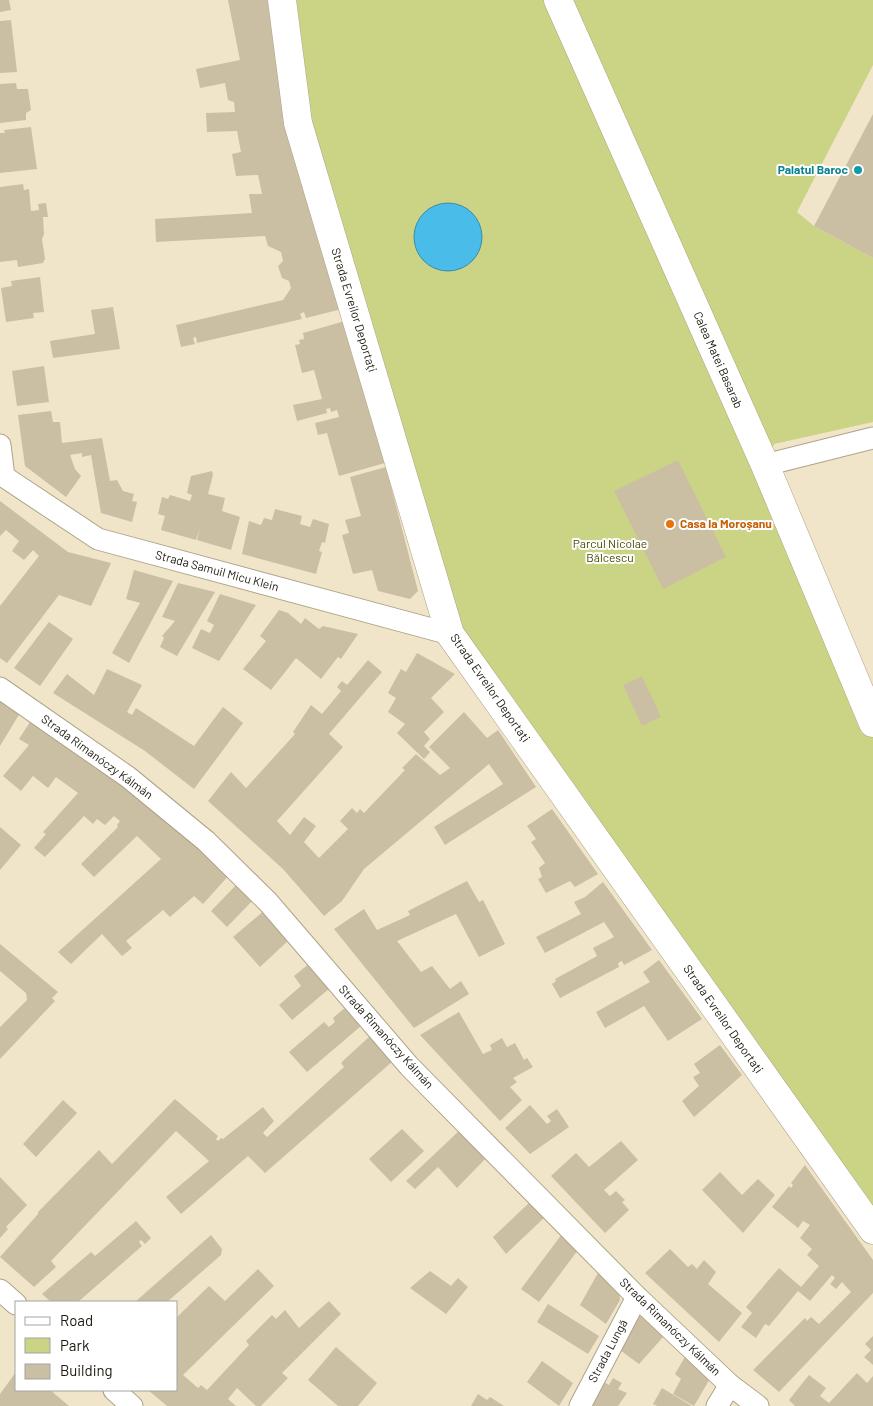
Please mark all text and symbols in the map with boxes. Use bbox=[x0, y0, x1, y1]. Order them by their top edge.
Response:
place label: Palatul Baroc bbox=[778, 162, 849, 176]
marker: Palatul Baroc bbox=[852, 164, 864, 176]
street label: Strada Evreilor Deportaţi bbox=[329, 246, 381, 373]
street label: Calea Matei Basarab bbox=[691, 309, 746, 410]
place label: Casa la Moroșanu bbox=[680, 516, 772, 530]
marker: Casa la Moroșanu bbox=[664, 518, 676, 530]
park label: Parcul Nicolae Bălcescu bbox=[573, 536, 647, 564]
street label: Strada Samuil Micu Klein bbox=[154, 547, 281, 593]
street label: Strada Evreilor Deportaţi bbox=[448, 631, 534, 744]
street label: Strada Rimanóczy Kálmán bbox=[39, 711, 156, 801]
street label: Strada Evreilor Deportaţi bbox=[681, 962, 767, 1075]
street label: Strada Rimanóczy Kálmán bbox=[337, 982, 437, 1091]
street label: Strada Rimanóczy Kálmán bbox=[617, 1275, 724, 1378]
legend bbox=[15, 1301, 178, 1391]
text: Road bbox=[60, 1311, 93, 1329]
street label: Strada Lungă bbox=[585, 1317, 630, 1384]
text: Park bbox=[60, 1336, 90, 1354]
text: Building bbox=[60, 1361, 113, 1379]

